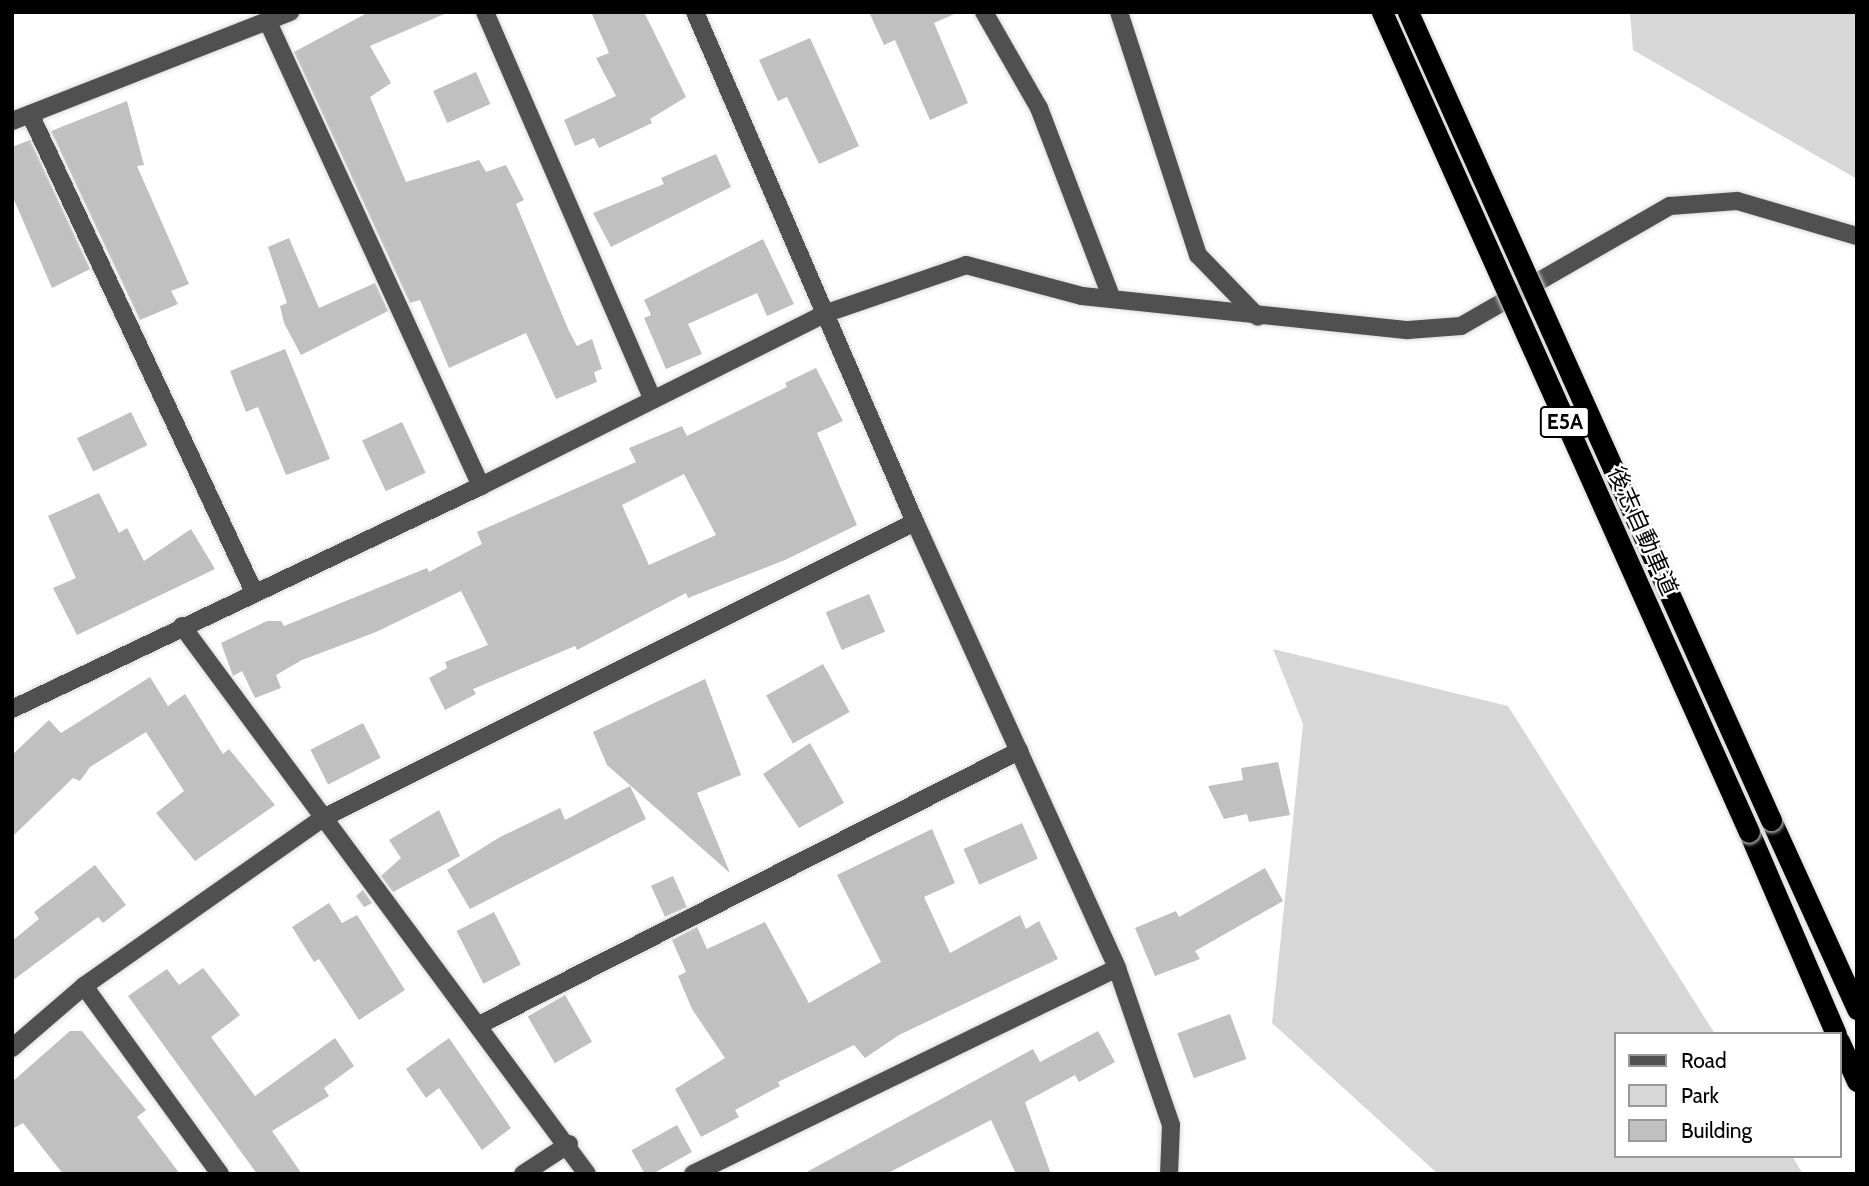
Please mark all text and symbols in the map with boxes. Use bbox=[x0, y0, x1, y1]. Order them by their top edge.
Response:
road number: E5A bbox=[1539, 404, 1591, 440]
street label: 後志自動車道 bbox=[1602, 462, 1684, 600]
legend bbox=[1614, 1032, 1841, 1158]
text: Road bbox=[1681, 1048, 1727, 1073]
text: Park bbox=[1681, 1083, 1719, 1108]
text: Building bbox=[1681, 1118, 1752, 1143]

